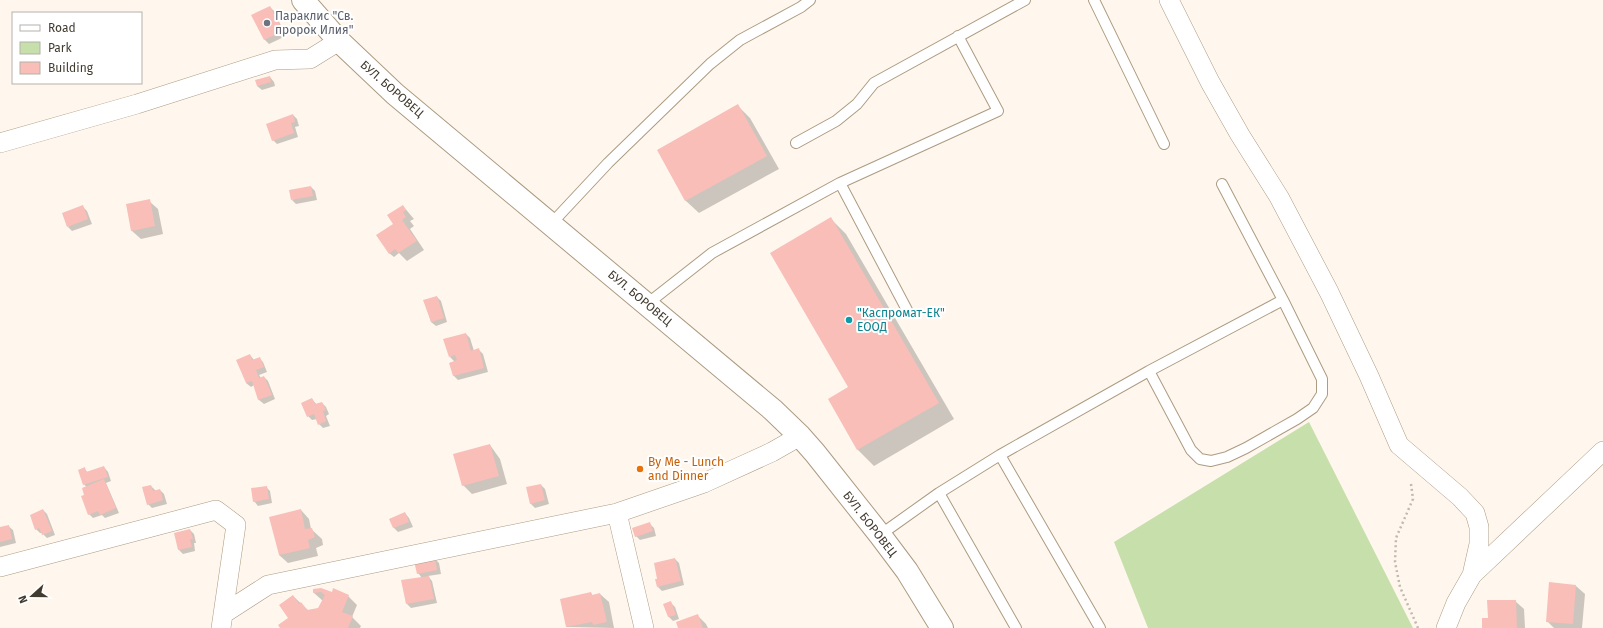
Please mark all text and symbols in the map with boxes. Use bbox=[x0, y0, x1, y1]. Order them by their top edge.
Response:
place label: Параклис "Св. пророк Илия" bbox=[275, 9, 354, 37]
legend bbox=[12, 12, 142, 84]
marker: Параклис "Св. пророк Илия" bbox=[262, 18, 272, 28]
text: Road bbox=[48, 21, 76, 35]
text: Park bbox=[48, 41, 72, 55]
street label: БУЛ. БОРОВЕЦ bbox=[358, 58, 426, 120]
text: Building bbox=[48, 61, 94, 75]
street label: БУЛ. БОРОВЕЦ bbox=[605, 267, 675, 329]
place label: "Каспромат-ЕК" ЕООД bbox=[857, 306, 945, 334]
marker: "Каспромат-ЕК" ЕООД bbox=[844, 315, 854, 325]
place label: By Me - Lunch and Dinner bbox=[648, 455, 724, 483]
marker: By Me - Lunch and Dinner bbox=[635, 464, 645, 474]
street label: БУЛ. БОРОВЕЦ bbox=[840, 489, 900, 559]
north arrow bbox=[12, 576, 52, 616]
text: N bbox=[16, 594, 31, 605]

